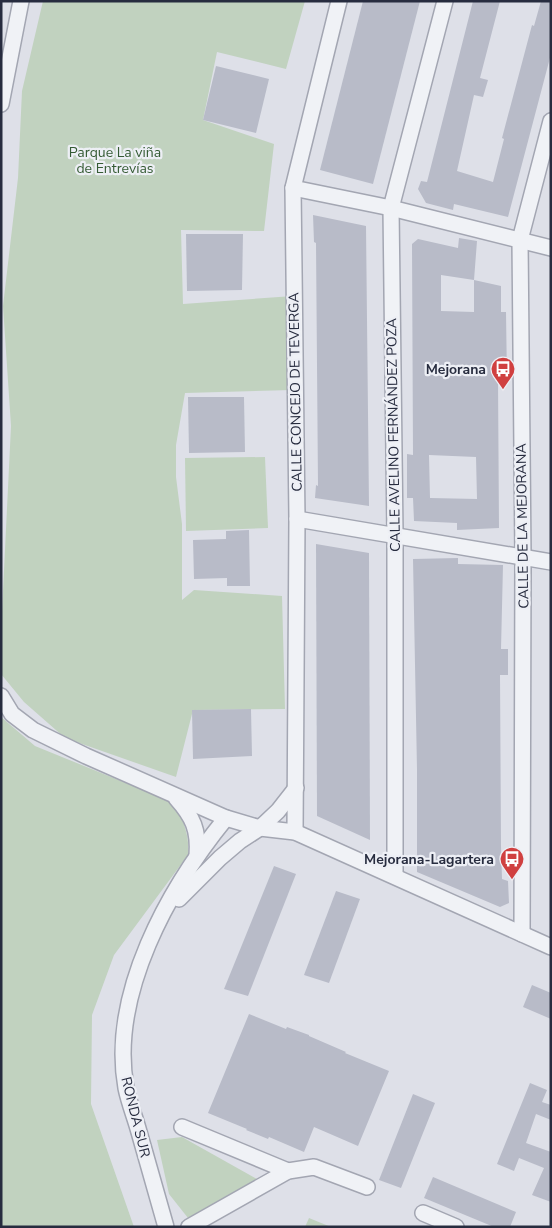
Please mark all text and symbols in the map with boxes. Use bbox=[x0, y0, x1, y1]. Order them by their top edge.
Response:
park label: Parque La viña de Entrevías bbox=[69, 143, 161, 178]
street label: CALLE CONCEJO DE TEVERGA bbox=[284, 292, 307, 492]
street label: CALLE AVELINO FERNÁNDEZ POZA bbox=[382, 318, 405, 552]
bus stop icon: Mejorana bbox=[490, 356, 516, 390]
place label: Mejorana bbox=[426, 360, 486, 379]
street label: CALLE DE LA MEJORANA bbox=[512, 443, 533, 609]
bus stop icon: Mejorana-Lagartera bbox=[499, 846, 525, 880]
place label: Mejorana-Lagartera bbox=[364, 850, 494, 869]
street label: RONDA SUR bbox=[116, 1075, 155, 1159]

